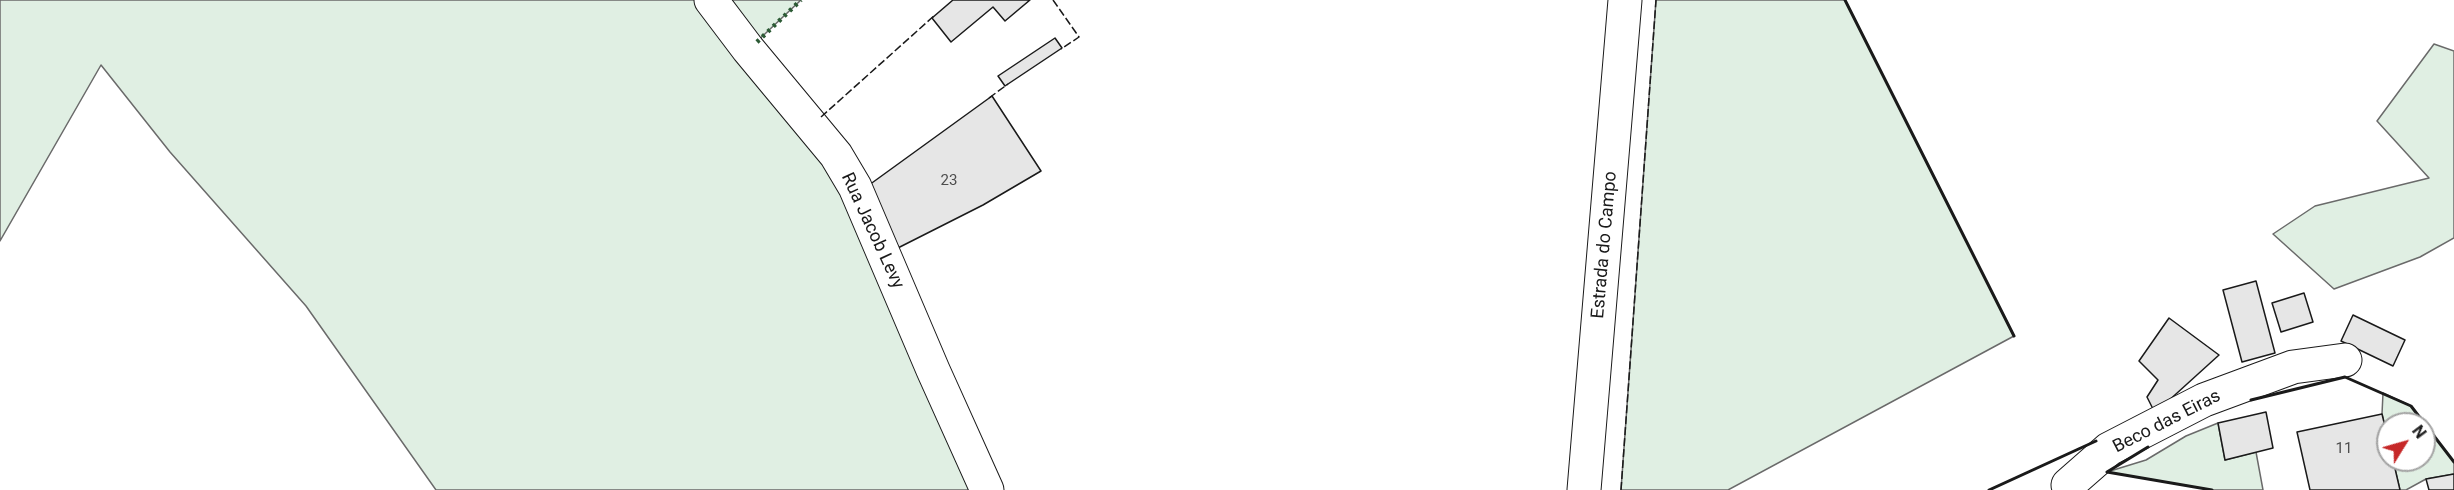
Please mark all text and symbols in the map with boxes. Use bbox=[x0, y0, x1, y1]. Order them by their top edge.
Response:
street label: Rua Jacob Levy bbox=[836, 170, 908, 292]
street label: Estrada do Campo bbox=[1588, 170, 1622, 320]
house number: 23 bbox=[941, 172, 957, 190]
street label: Beco das Eiras bbox=[2110, 386, 2224, 458]
north arrow bbox=[2376, 412, 2436, 472]
text: N bbox=[2408, 422, 2430, 442]
house number: 11 bbox=[2336, 440, 2352, 458]

